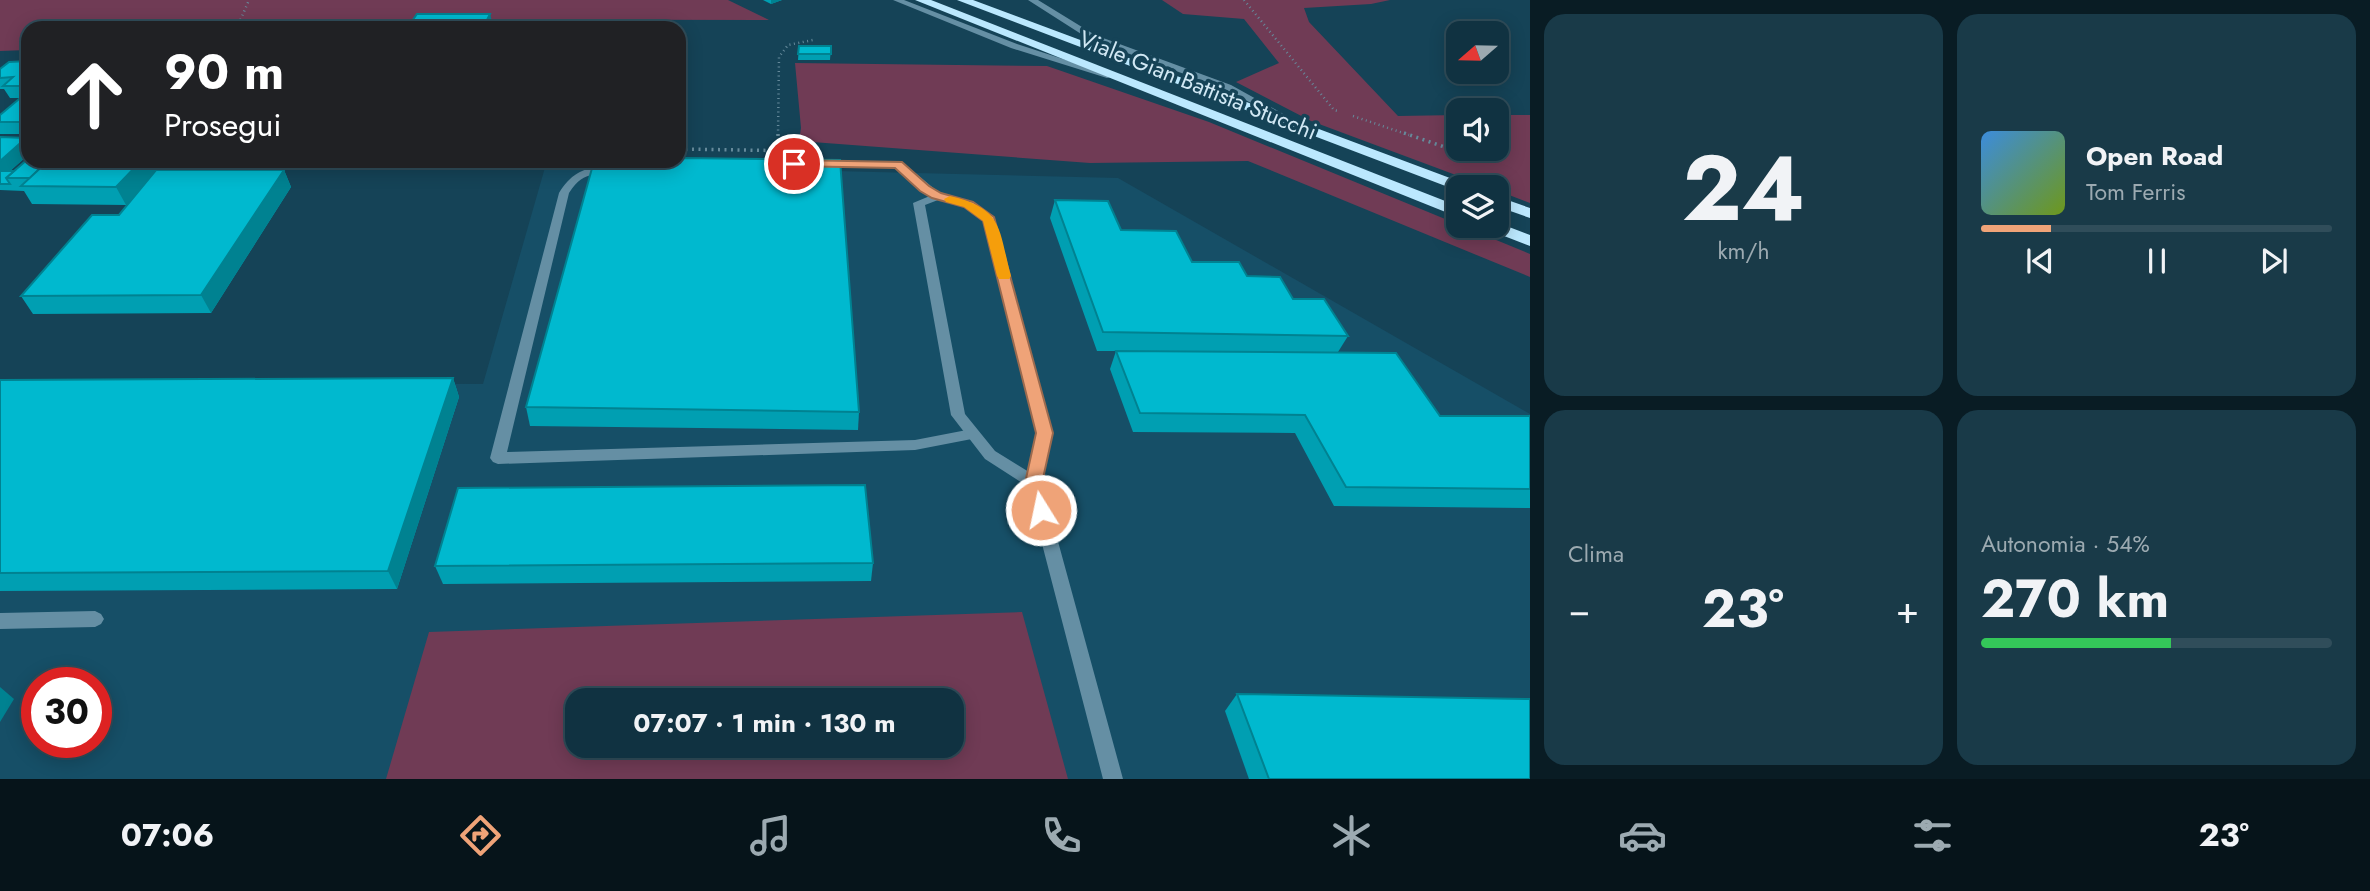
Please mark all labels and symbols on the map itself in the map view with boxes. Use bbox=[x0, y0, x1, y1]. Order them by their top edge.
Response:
north arrow bbox=[1446, 21, 1508, 84]
street label: Viale Gian Battista Stucchi bbox=[1074, 22, 1322, 148]
pin bbox=[764, 134, 824, 194]
position arrow bbox=[1004, 473, 1078, 547]
speed limit sign: 30 bbox=[21, 667, 112, 758]

